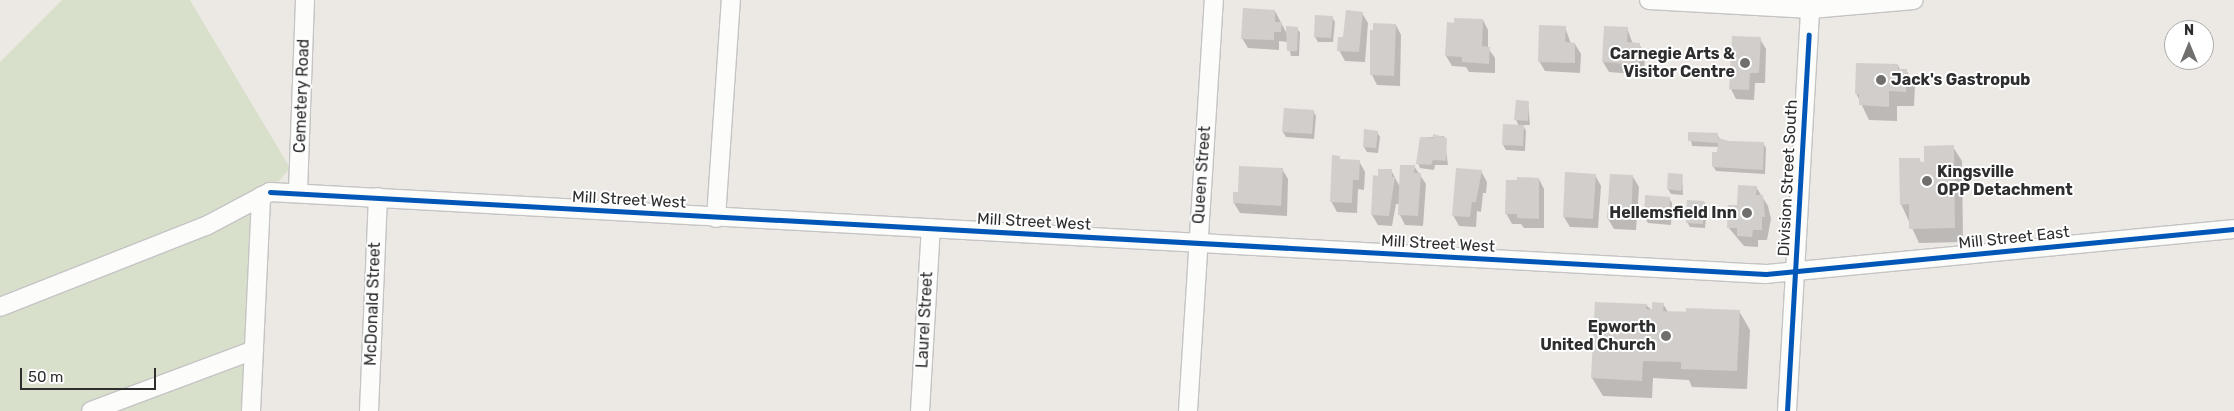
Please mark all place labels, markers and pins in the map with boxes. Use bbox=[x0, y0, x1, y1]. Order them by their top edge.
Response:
place label: Carnegie Arts & Visitor Centre bbox=[1609, 44, 1735, 82]
marker: Carnegie Arts & Visitor Centre bbox=[1739, 57, 1751, 69]
place label: Jack's Gastropub bbox=[1891, 70, 2030, 90]
marker: Jack's Gastropub bbox=[1875, 74, 1887, 86]
place label: Kingsville OPP Detachment bbox=[1937, 162, 2073, 200]
marker: Kingsville OPP Detachment bbox=[1921, 175, 1933, 187]
place label: Hellemsfield Inn bbox=[1609, 203, 1737, 223]
marker: Hellemsfield Inn bbox=[1741, 207, 1753, 219]
place label: Epworth United Church bbox=[1540, 317, 1656, 355]
marker: Epworth United Church bbox=[1660, 330, 1672, 342]

